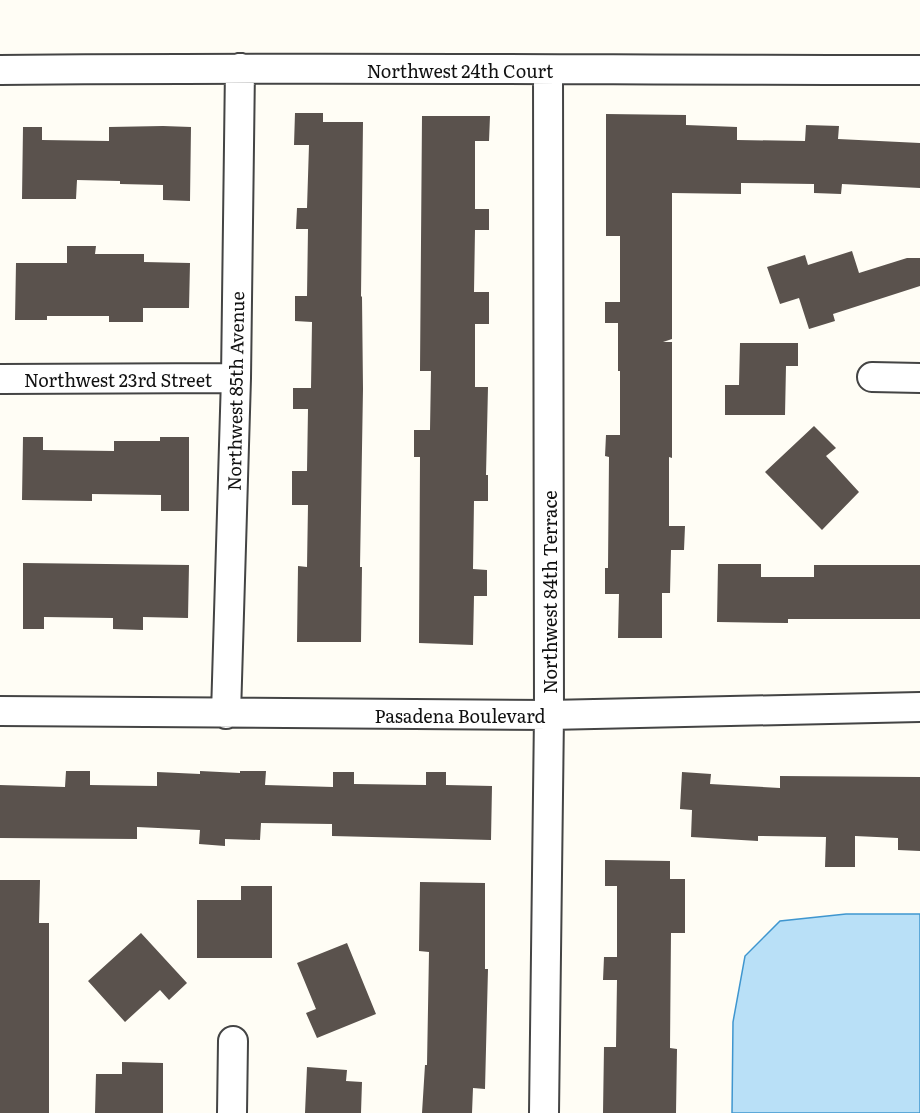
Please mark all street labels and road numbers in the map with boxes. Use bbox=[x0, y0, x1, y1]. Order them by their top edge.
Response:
street label: Northwest 24th Court bbox=[367, 57, 554, 84]
street label: Northwest 85th Avenue bbox=[220, 291, 250, 491]
street label: Northwest 23rd Street bbox=[24, 366, 213, 393]
street label: Northwest 84th Terrace bbox=[536, 490, 563, 694]
street label: Pasadena Boulevard bbox=[374, 702, 546, 729]

